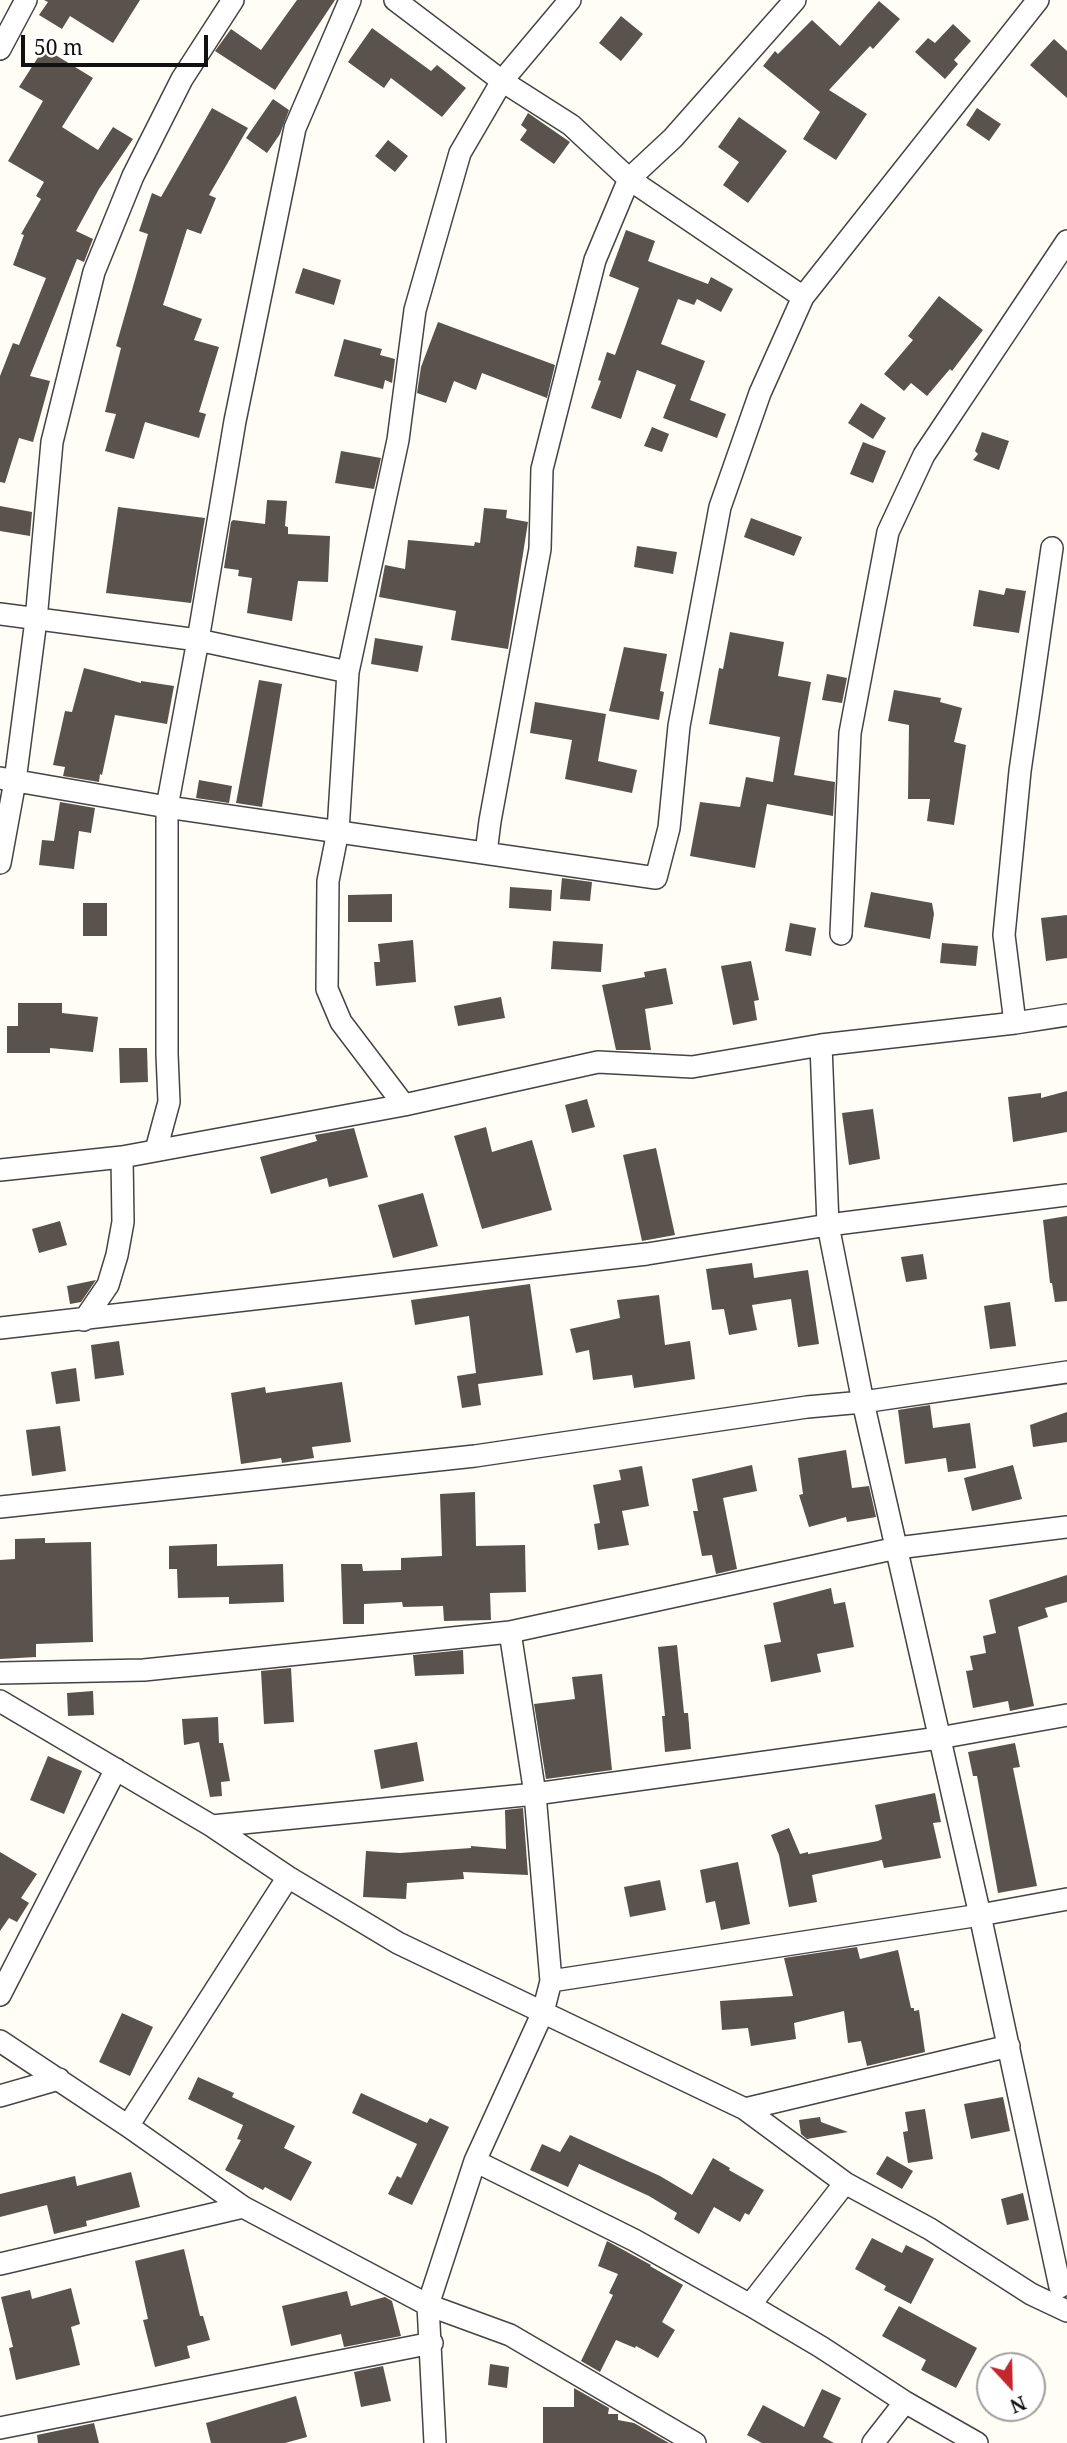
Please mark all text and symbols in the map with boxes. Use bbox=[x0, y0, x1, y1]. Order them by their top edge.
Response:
scale bar bbox=[24, 21, 212, 65]
text: 50 m bbox=[34, 33, 83, 61]
north arrow bbox=[976, 2352, 1046, 2422]
text: N bbox=[1006, 2390, 1030, 2419]

